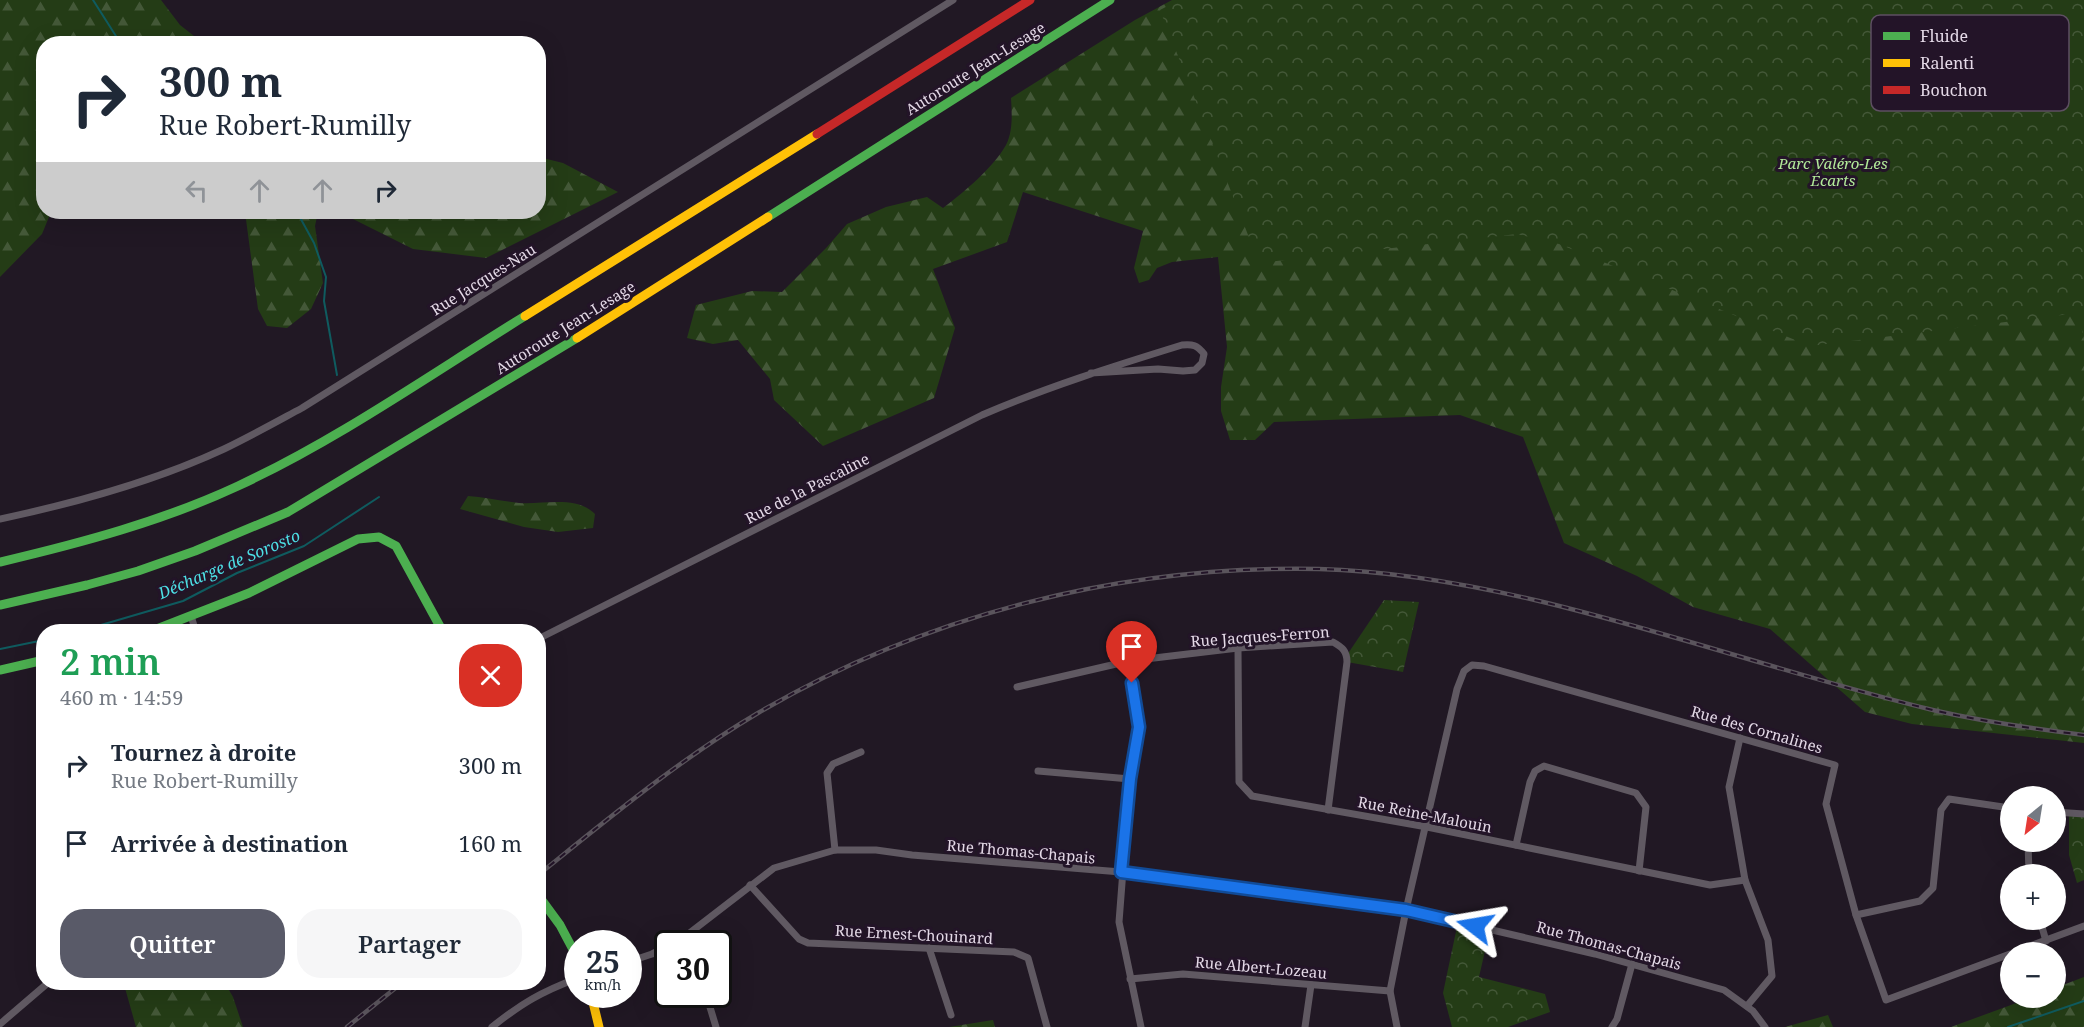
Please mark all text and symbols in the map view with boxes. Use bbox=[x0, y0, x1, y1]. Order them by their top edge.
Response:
legend bbox=[1871, 15, 2069, 111]
street label: Autoroute Jean-Lesage bbox=[901, 17, 1049, 119]
text: Fluide bbox=[1920, 25, 1968, 47]
text: 300 m bbox=[159, 52, 283, 109]
text: Ralenti bbox=[1920, 52, 1974, 74]
icon: right bbox=[60, 60, 138, 138]
text: Bouchon bbox=[1920, 79, 1987, 101]
text: Rue Robert-Rumilly bbox=[159, 106, 411, 143]
park label: Parc Valéro-Les Écarts bbox=[1777, 153, 1888, 190]
icon: left bbox=[180, 174, 213, 207]
icon: ahead bbox=[243, 174, 276, 207]
icon: ahead bbox=[306, 174, 339, 207]
icon: right bbox=[369, 174, 402, 207]
street label: Rue Jacques-Nau bbox=[427, 238, 540, 319]
street label: Autoroute Jean-Lesage bbox=[491, 276, 639, 378]
street label: Rue de la Pascaline bbox=[742, 448, 872, 528]
water label: Décharge de Sorosto bbox=[154, 524, 303, 604]
pin bbox=[1106, 621, 1157, 683]
street label: Rue Jacques-Ferron bbox=[1190, 621, 1331, 651]
icon: arrive bbox=[1115, 630, 1148, 663]
text: 2 min bbox=[60, 637, 161, 686]
button: close bbox=[459, 644, 522, 707]
text: 460 m · 14:59 bbox=[60, 684, 183, 711]
street label: Rue des Cornalines bbox=[1689, 701, 1825, 757]
text: Tournez à droite bbox=[111, 737, 296, 767]
icon: right bbox=[60, 749, 93, 782]
text: 300 m bbox=[459, 750, 522, 780]
text: Rue Robert-Rumilly bbox=[111, 767, 298, 794]
north arrow bbox=[2000, 786, 2066, 852]
map controls bbox=[2000, 786, 2066, 1008]
street label: Rue Reine-Malouin bbox=[1356, 791, 1494, 837]
icon: arrive bbox=[60, 827, 93, 860]
text: Arrivée à destination bbox=[111, 828, 348, 858]
text: 160 m bbox=[459, 828, 522, 858]
street label: Rue Thomas-Chapais bbox=[946, 835, 1096, 867]
button: + bbox=[2000, 864, 2066, 930]
position arrow bbox=[1443, 894, 1507, 958]
button: Quitter bbox=[60, 909, 285, 978]
button: Partager bbox=[297, 909, 522, 978]
street label: Rue Thomas-Chapais bbox=[1534, 916, 1684, 974]
street label: Rue Ernest-Chouinard bbox=[834, 920, 994, 948]
speed limit sign: 30 bbox=[654, 930, 732, 1008]
text: 25 bbox=[586, 941, 620, 982]
button: − bbox=[2000, 942, 2066, 1008]
street label: Rue Albert-Lozeau bbox=[1194, 951, 1328, 983]
text: km/h bbox=[585, 974, 621, 994]

